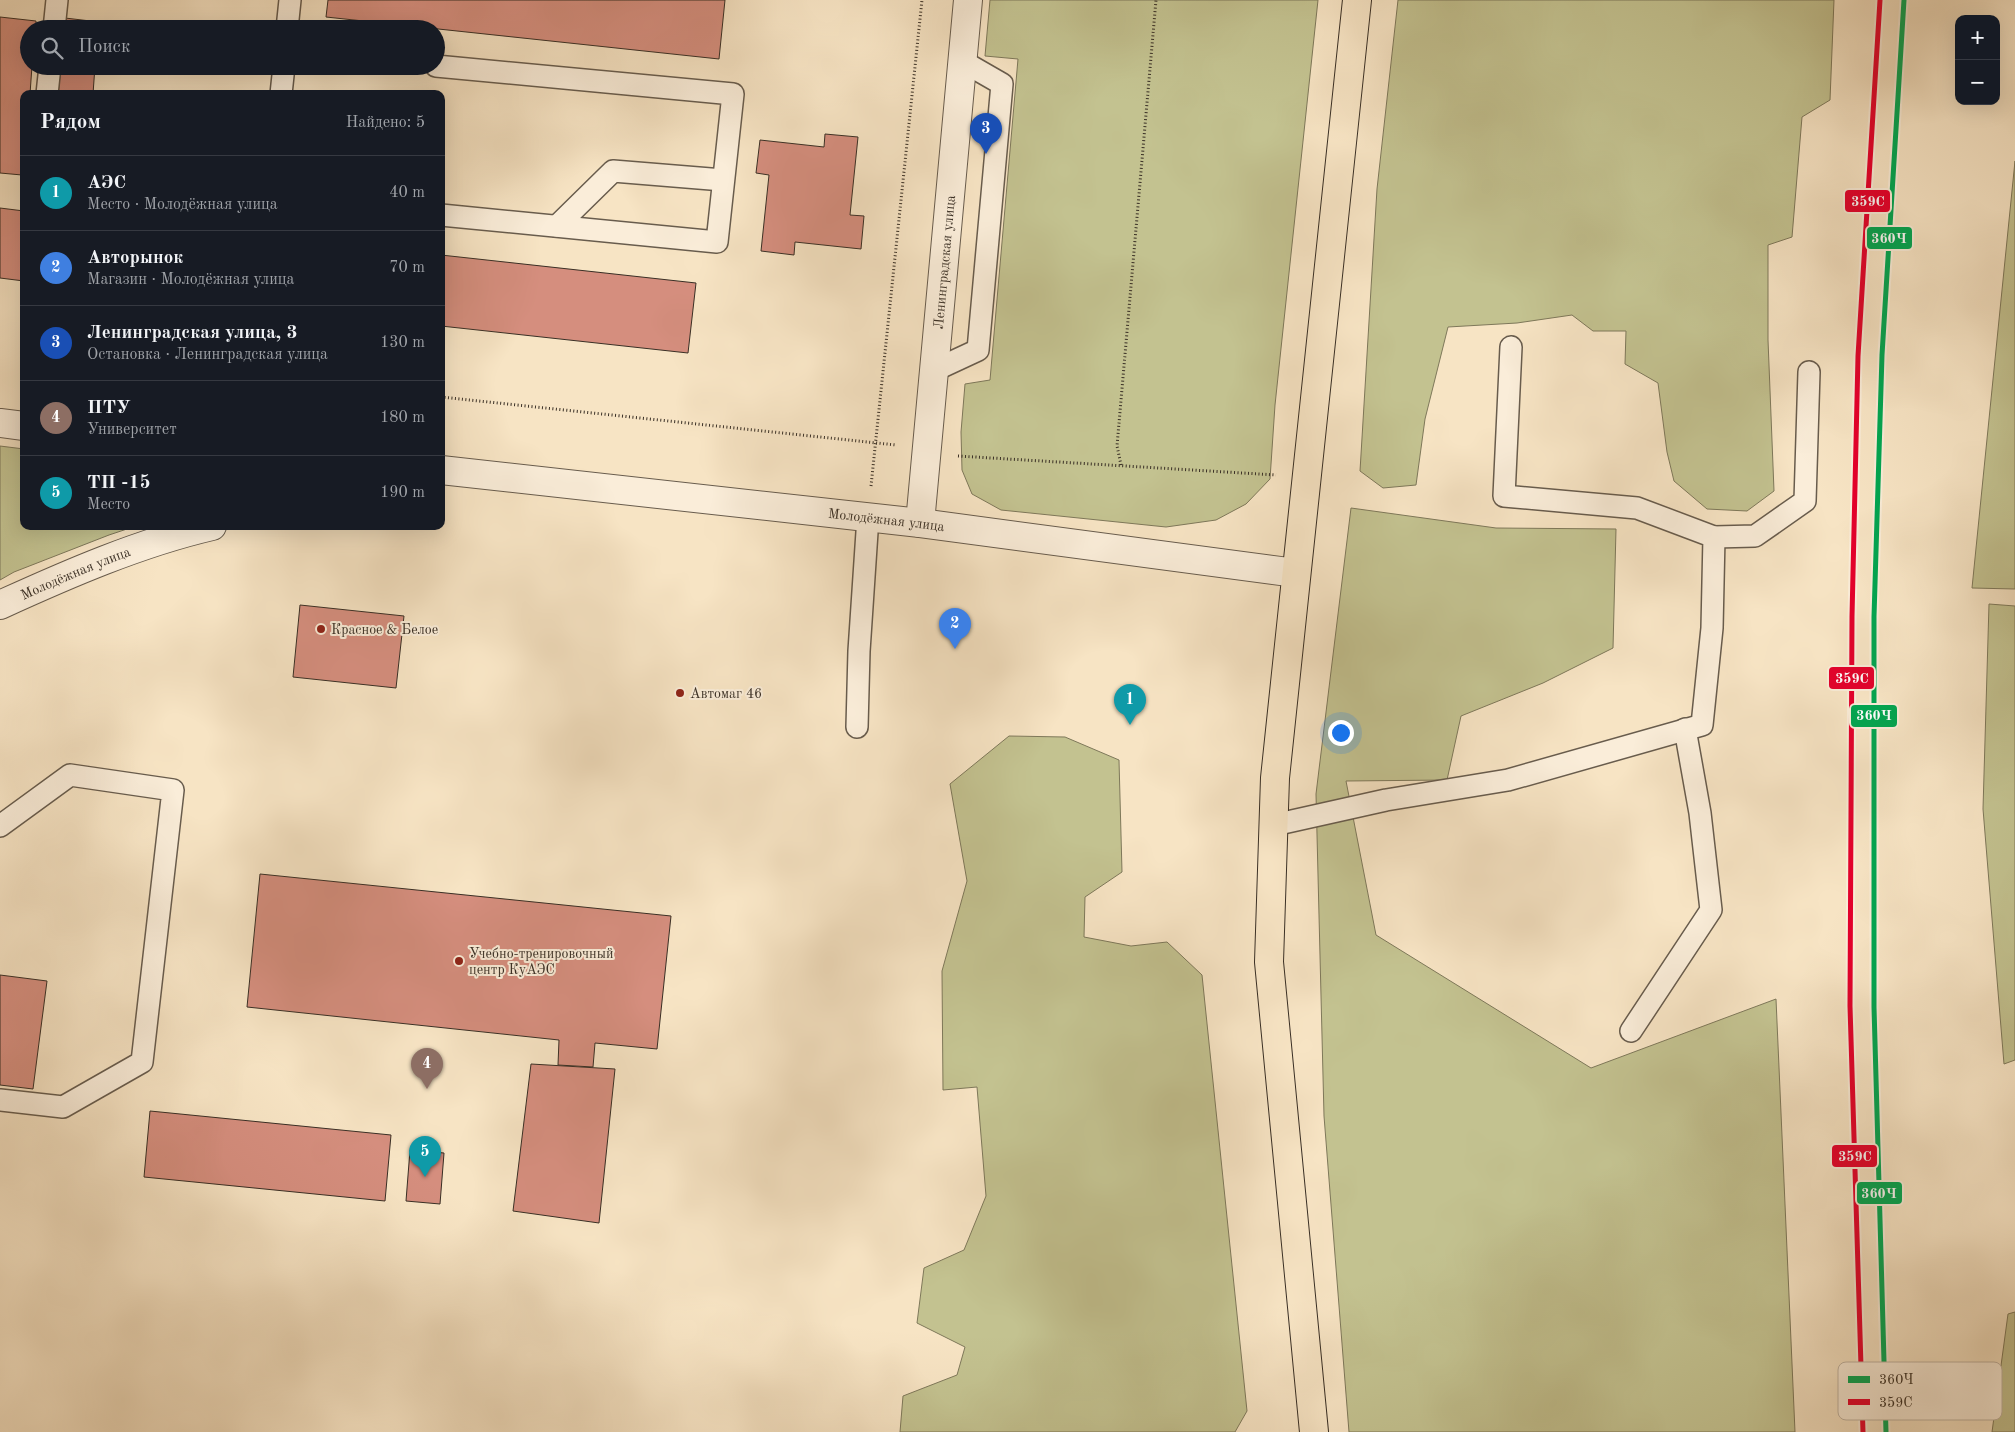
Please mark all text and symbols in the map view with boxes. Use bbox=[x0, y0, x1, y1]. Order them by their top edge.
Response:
map controls bbox=[1955, 15, 2000, 105]
button: + bbox=[1955, 15, 2000, 60]
search box bbox=[20, 20, 445, 75]
icon: search bbox=[38, 34, 66, 62]
text: Поиск bbox=[78, 38, 130, 57]
button: − bbox=[1955, 60, 2000, 105]
text: Рядом bbox=[40, 112, 101, 133]
pin: 3 bbox=[970, 113, 1002, 154]
text: Найдено: 5 bbox=[346, 115, 425, 131]
text: АЭС bbox=[87, 174, 126, 193]
text: 1 bbox=[51, 185, 61, 201]
text: 40 m bbox=[389, 185, 425, 201]
line badge: 359С bbox=[1844, 189, 1891, 213]
street label: Ленинградская улица bbox=[932, 194, 958, 330]
text: 359С bbox=[1851, 195, 1885, 209]
text: Место · Молодёжная улица bbox=[87, 197, 278, 213]
line badge: 360Ч bbox=[1866, 226, 1913, 250]
text: 360Ч bbox=[1871, 232, 1907, 246]
text: Авторынок bbox=[87, 249, 183, 268]
text: 2 bbox=[51, 260, 61, 276]
text: 70 m bbox=[389, 260, 425, 276]
text: Магазин · Молодёжная улица bbox=[87, 272, 294, 288]
text: Ленинградская улица, 3 bbox=[87, 324, 297, 343]
text: 3 bbox=[51, 335, 61, 351]
text: 130 m bbox=[380, 335, 425, 351]
text: Остановка · Ленинградская улица bbox=[87, 347, 328, 363]
text: ПТУ bbox=[87, 399, 131, 418]
text: 4 bbox=[51, 410, 61, 426]
text: 180 m bbox=[380, 410, 425, 426]
text: Университет bbox=[87, 422, 177, 438]
text: ТП -15 bbox=[87, 474, 150, 493]
text: 5 bbox=[51, 485, 61, 501]
text: 190 m bbox=[380, 485, 425, 501]
text: Место bbox=[87, 497, 130, 513]
street label: Молодёжная улица bbox=[827, 507, 945, 534]
street label: Молодёжная улица bbox=[19, 545, 133, 603]
pin: 2 bbox=[939, 608, 971, 649]
marker: Красное & Белое bbox=[315, 623, 327, 635]
place label: Красное & Белое bbox=[331, 623, 438, 637]
line badge: 359С bbox=[1828, 666, 1875, 690]
text: 359С bbox=[1835, 672, 1869, 686]
pin: 1 bbox=[1114, 684, 1146, 725]
marker: Автомаг 46 bbox=[674, 687, 686, 699]
place label: Автомаг 46 bbox=[690, 687, 762, 701]
line badge: 360Ч bbox=[1850, 704, 1898, 728]
text: 360Ч bbox=[1856, 709, 1892, 723]
your location bbox=[1328, 720, 1354, 746]
place label: Учебно-тренировочный центр КуАЭС bbox=[469, 947, 614, 977]
marker: Учебно-тренировочный центр КуАЭС bbox=[453, 955, 465, 967]
pin: 4 bbox=[411, 1048, 443, 1089]
pin: 5 bbox=[409, 1136, 441, 1177]
line badge: 359С bbox=[1831, 1144, 1878, 1168]
text: 359С bbox=[1838, 1150, 1872, 1164]
line badge: 360Ч bbox=[1856, 1181, 1903, 1205]
text: 360Ч bbox=[1861, 1187, 1897, 1201]
legend bbox=[1838, 1362, 2002, 1420]
text: 360Ч bbox=[1879, 1373, 1914, 1387]
text: 359С bbox=[1879, 1396, 1913, 1410]

